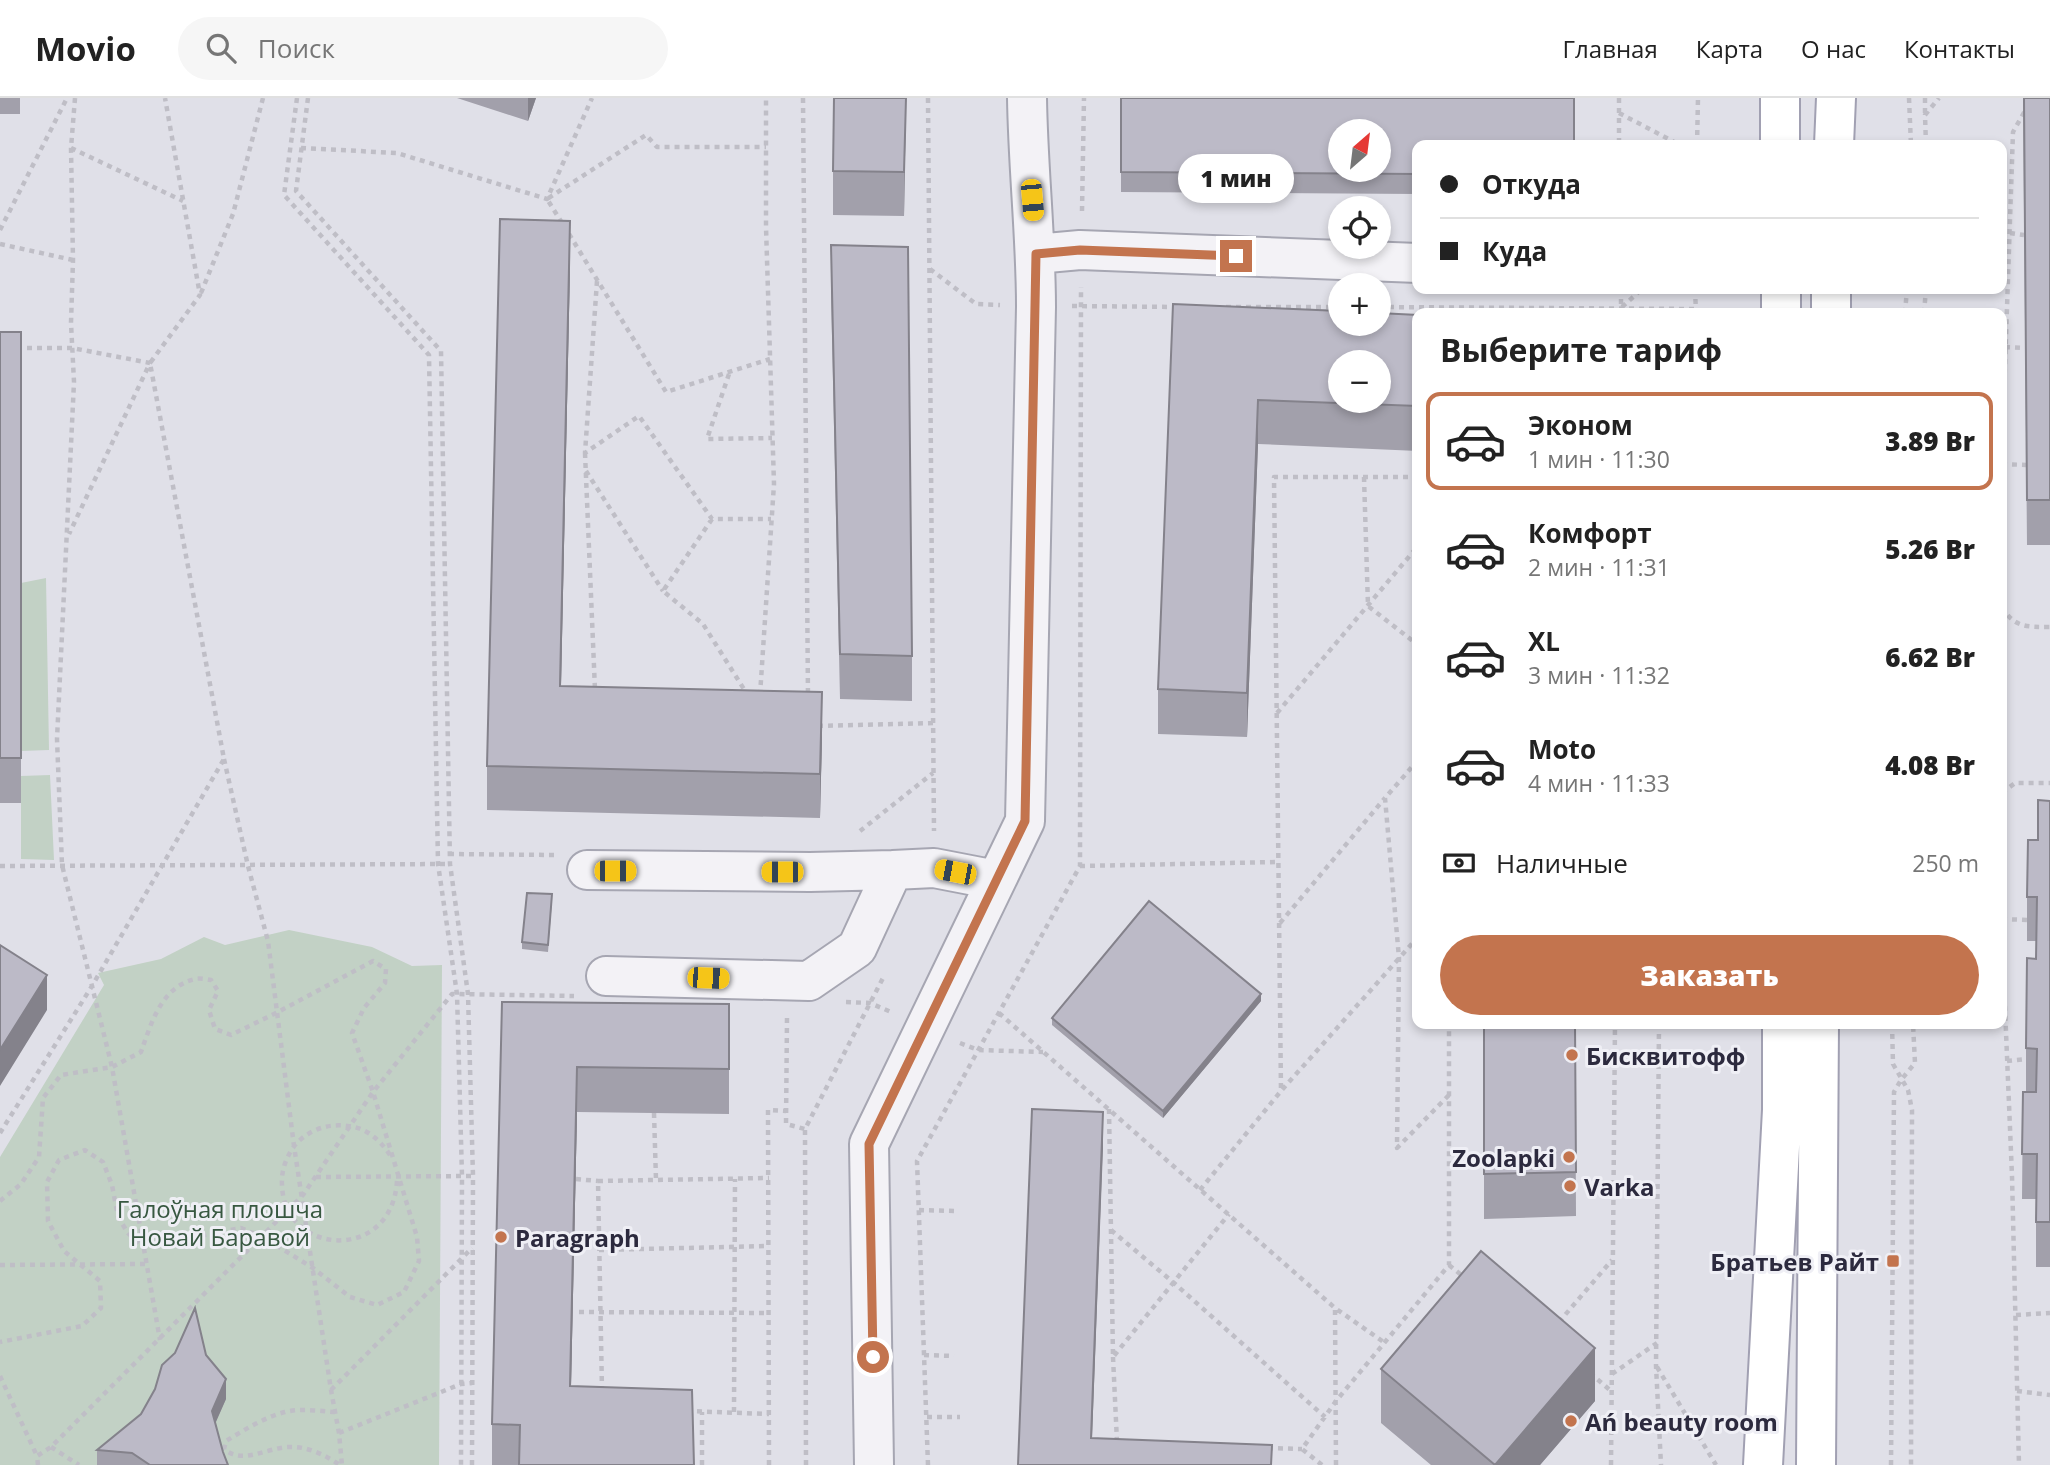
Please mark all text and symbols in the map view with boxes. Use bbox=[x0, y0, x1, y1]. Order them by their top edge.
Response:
search box bbox=[178, 17, 668, 80]
text: Movio bbox=[35, 26, 136, 71]
icon: search bbox=[202, 29, 240, 67]
text: Поиск bbox=[258, 30, 335, 66]
text: Главная bbox=[1563, 32, 1658, 65]
text: Карта bbox=[1696, 32, 1763, 65]
text: О нас bbox=[1801, 32, 1866, 65]
text: Контакты bbox=[1904, 32, 2015, 65]
north arrow bbox=[1328, 119, 1391, 182]
map controls bbox=[1328, 119, 1391, 413]
callout: 1 мин bbox=[1178, 155, 1294, 204]
text: 1 мин bbox=[1201, 162, 1271, 194]
text: Откуда bbox=[1482, 166, 1581, 202]
car bbox=[1020, 178, 1045, 222]
button: locate bbox=[1328, 196, 1391, 259]
text: Куда bbox=[1482, 233, 1547, 269]
route end bbox=[1220, 240, 1252, 272]
button: + bbox=[1328, 273, 1391, 336]
text: Выберите тариф bbox=[1440, 328, 1722, 371]
button: − bbox=[1328, 350, 1391, 413]
text: Эконом bbox=[1528, 407, 1633, 443]
icon: car bbox=[1444, 410, 1507, 473]
text: 3.89 Br bbox=[1885, 423, 1975, 459]
text: 1 мин · 11:30 bbox=[1528, 443, 1670, 475]
text: Комфорт bbox=[1528, 515, 1652, 551]
icon: car bbox=[1444, 518, 1507, 581]
text: 5.26 Br bbox=[1885, 531, 1975, 567]
text: 2 мин · 11:31 bbox=[1528, 551, 1670, 583]
text: XL bbox=[1528, 623, 1560, 659]
icon: car bbox=[1444, 626, 1507, 689]
text: 6.62 Br bbox=[1885, 639, 1975, 675]
text: 3 мин · 11:32 bbox=[1528, 659, 1670, 691]
text: Moto bbox=[1528, 731, 1596, 767]
icon: car bbox=[1444, 734, 1507, 797]
text: 4.08 Br bbox=[1885, 747, 1975, 783]
text: 4 мин · 11:33 bbox=[1528, 767, 1670, 799]
icon: cash bbox=[1440, 844, 1478, 882]
text: Наличные bbox=[1496, 845, 1628, 881]
text: 250 m bbox=[1912, 847, 1979, 879]
car bbox=[933, 858, 978, 886]
car bbox=[595, 861, 637, 882]
car bbox=[762, 862, 804, 883]
button: Заказать bbox=[1440, 935, 1979, 1015]
car bbox=[687, 967, 730, 989]
place label: Бисквитофф bbox=[1586, 1039, 1745, 1072]
marker: Бисквитофф bbox=[1564, 1047, 1580, 1063]
place label: Zoolapki bbox=[1452, 1141, 1555, 1174]
marker: Zoolapki bbox=[1561, 1149, 1577, 1165]
place label: Varka bbox=[1584, 1170, 1654, 1203]
marker: Varka bbox=[1562, 1178, 1578, 1194]
park label: Галоўная плошча Новай Баравой bbox=[117, 1192, 323, 1253]
place label: Paragraph bbox=[515, 1221, 640, 1254]
marker: Paragraph bbox=[493, 1229, 509, 1245]
place label: Братьев Райт bbox=[1710, 1245, 1879, 1278]
marker: Братьев Райт bbox=[1885, 1253, 1901, 1269]
route start bbox=[857, 1341, 889, 1373]
place label: Ań beauty room bbox=[1585, 1405, 1778, 1438]
marker: Ań beauty room bbox=[1563, 1413, 1579, 1429]

